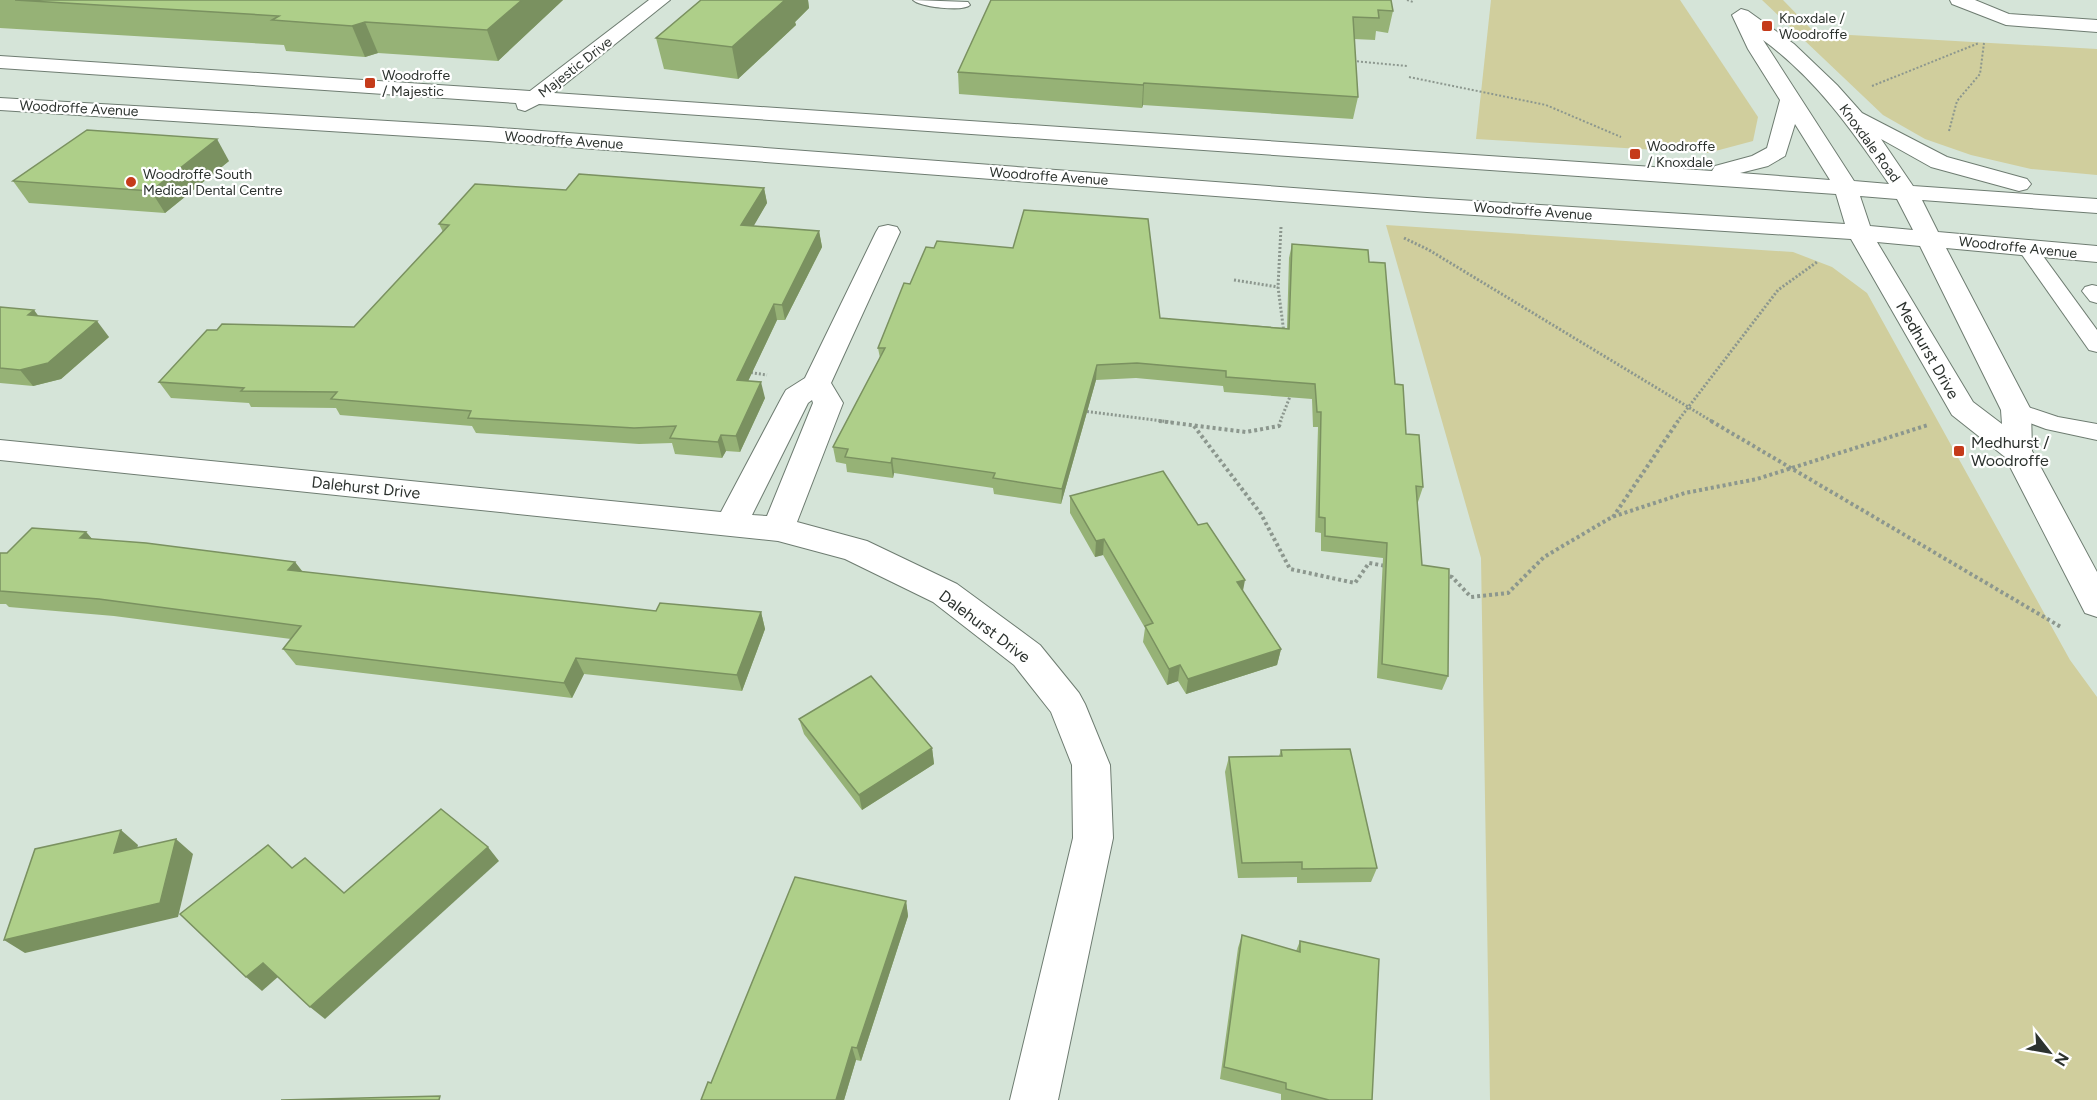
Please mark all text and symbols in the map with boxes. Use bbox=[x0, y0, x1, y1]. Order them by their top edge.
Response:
place label: Knoxdale / Woodroffe bbox=[1779, 10, 1847, 43]
marker: Knoxdale / Woodroffe bbox=[1760, 19, 1774, 33]
street label: Majestic Drive bbox=[535, 33, 616, 101]
place label: Woodroffe / Majestic bbox=[382, 67, 450, 100]
marker: Woodroffe / Majestic bbox=[363, 76, 377, 90]
street label: Woodroffe Avenue bbox=[19, 97, 139, 120]
street label: Knoxdale Road bbox=[1835, 101, 1904, 186]
street label: Woodroffe Avenue bbox=[504, 128, 624, 153]
place label: Woodroffe / Knoxdale bbox=[1647, 138, 1715, 171]
marker: Woodroffe / Knoxdale bbox=[1628, 147, 1642, 161]
street label: Woodroffe Avenue bbox=[989, 164, 1109, 189]
place label: Woodroffe South Medical Dental Centre bbox=[143, 166, 283, 199]
marker: Woodroffe South Medical Dental Centre bbox=[124, 175, 138, 189]
street label: Woodroffe Avenue bbox=[1473, 199, 1593, 224]
street label: Woodroffe Avenue bbox=[1958, 233, 2078, 262]
street label: Medhurst Drive bbox=[1892, 298, 1963, 403]
place label: Medhurst / Woodroffe bbox=[1971, 433, 2050, 470]
marker: Medhurst / Woodroffe bbox=[1952, 444, 1966, 458]
street label: Dalehurst Drive bbox=[311, 472, 421, 503]
street label: Dalehurst Drive bbox=[935, 586, 1034, 667]
north arrow bbox=[2019, 1022, 2079, 1082]
text: N bbox=[2050, 1049, 2073, 1070]

